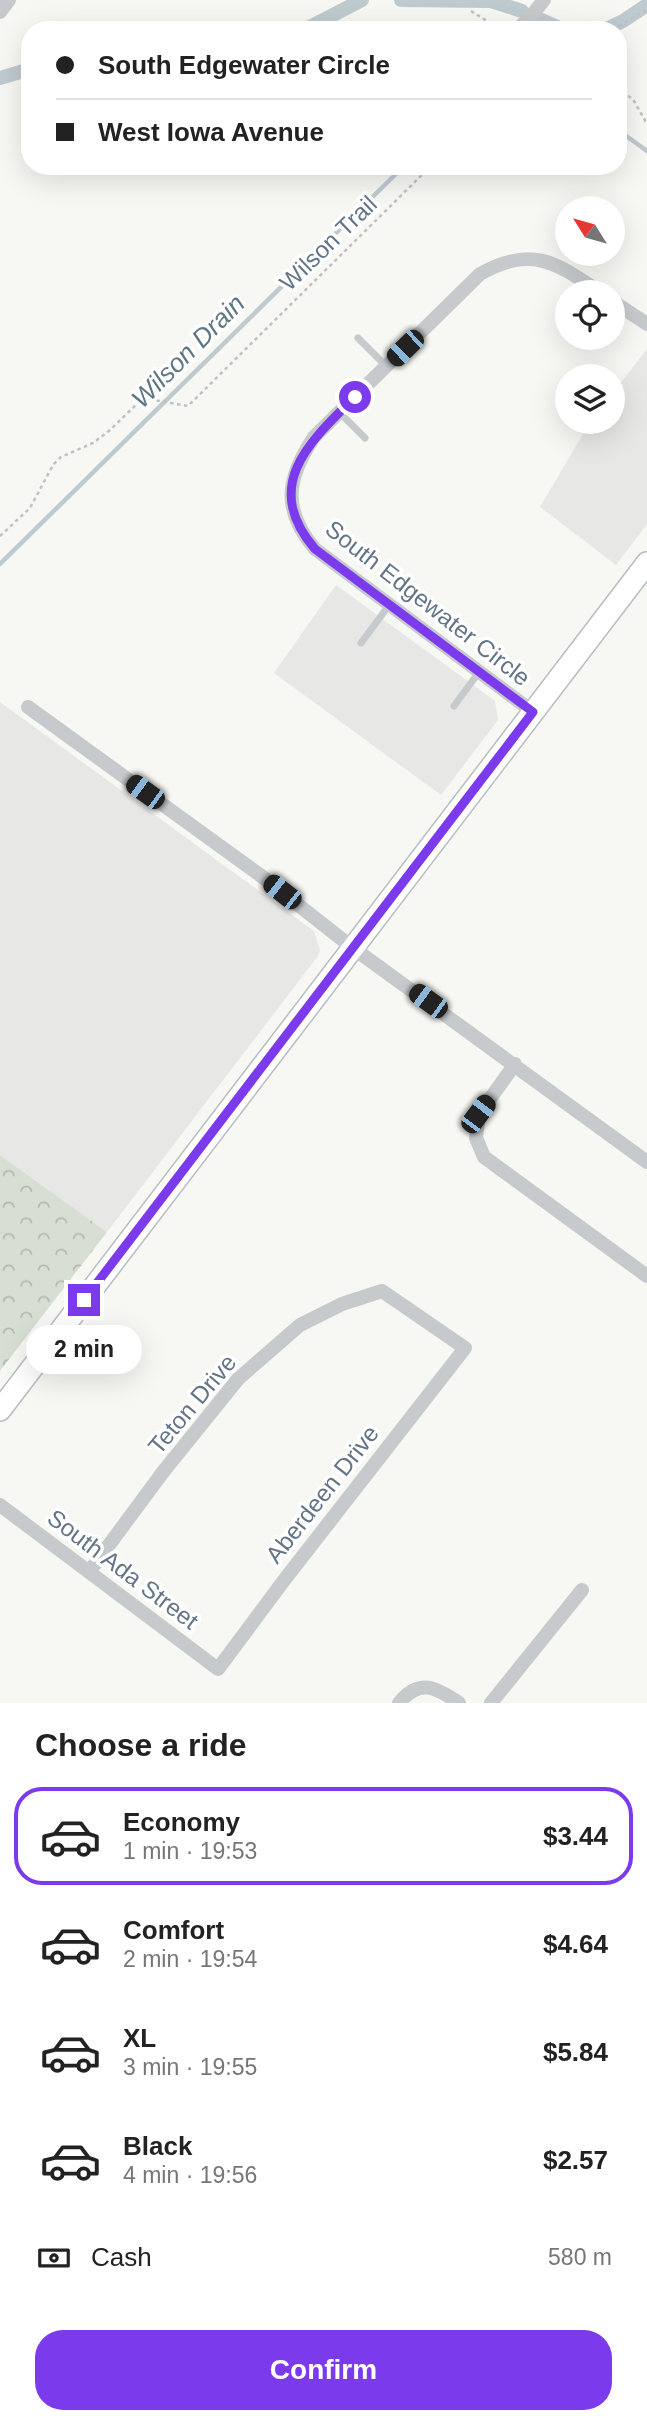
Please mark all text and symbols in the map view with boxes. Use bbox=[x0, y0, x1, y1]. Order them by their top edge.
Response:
text: South Edgewater Circle bbox=[98, 50, 390, 80]
text: West Iowa Avenue bbox=[98, 117, 324, 147]
street label: Wilson Trail bbox=[274, 190, 382, 296]
north arrow bbox=[555, 196, 625, 266]
map controls bbox=[555, 196, 625, 434]
button: locate bbox=[555, 280, 625, 350]
water label: Wilson Drain bbox=[125, 288, 251, 414]
car bbox=[383, 326, 428, 370]
button: layers bbox=[555, 364, 625, 434]
route start bbox=[339, 381, 371, 413]
street label: South Edgewater Circle bbox=[320, 515, 536, 691]
car bbox=[122, 771, 169, 813]
car bbox=[259, 871, 306, 913]
car bbox=[405, 980, 452, 1022]
car bbox=[457, 1091, 500, 1137]
route end bbox=[68, 1284, 100, 1316]
callout: 2 min bbox=[26, 1324, 142, 1374]
text: 2 min bbox=[54, 1336, 114, 1362]
street label: Teton Drive bbox=[143, 1349, 241, 1459]
street label: Aberdeen Drive bbox=[260, 1420, 384, 1568]
street label: South Ada Street bbox=[42, 1504, 204, 1635]
text: Choose a ride bbox=[35, 1727, 247, 1763]
icon: car bbox=[39, 1805, 102, 1868]
text: Economy bbox=[123, 1807, 240, 1837]
text: $3.44 bbox=[543, 1821, 608, 1851]
text: 1 min · 19:53 bbox=[123, 1838, 257, 1864]
icon: car bbox=[39, 1913, 102, 1976]
text: Comfort bbox=[123, 1915, 224, 1945]
text: $4.64 bbox=[543, 1929, 608, 1959]
text: 2 min · 19:54 bbox=[123, 1946, 257, 1972]
icon: car bbox=[39, 2021, 102, 2084]
text: XL bbox=[123, 2023, 156, 2053]
text: $5.84 bbox=[543, 2037, 608, 2067]
text: 3 min · 19:55 bbox=[123, 2054, 257, 2080]
icon: car bbox=[39, 2129, 102, 2192]
text: Black bbox=[123, 2131, 192, 2161]
text: $2.57 bbox=[543, 2145, 608, 2175]
text: 4 min · 19:56 bbox=[123, 2162, 257, 2188]
icon: cash bbox=[35, 2239, 73, 2277]
text: Cash bbox=[91, 2242, 152, 2272]
text: 580 m bbox=[548, 2244, 612, 2270]
button: Confirm bbox=[35, 2330, 612, 2410]

